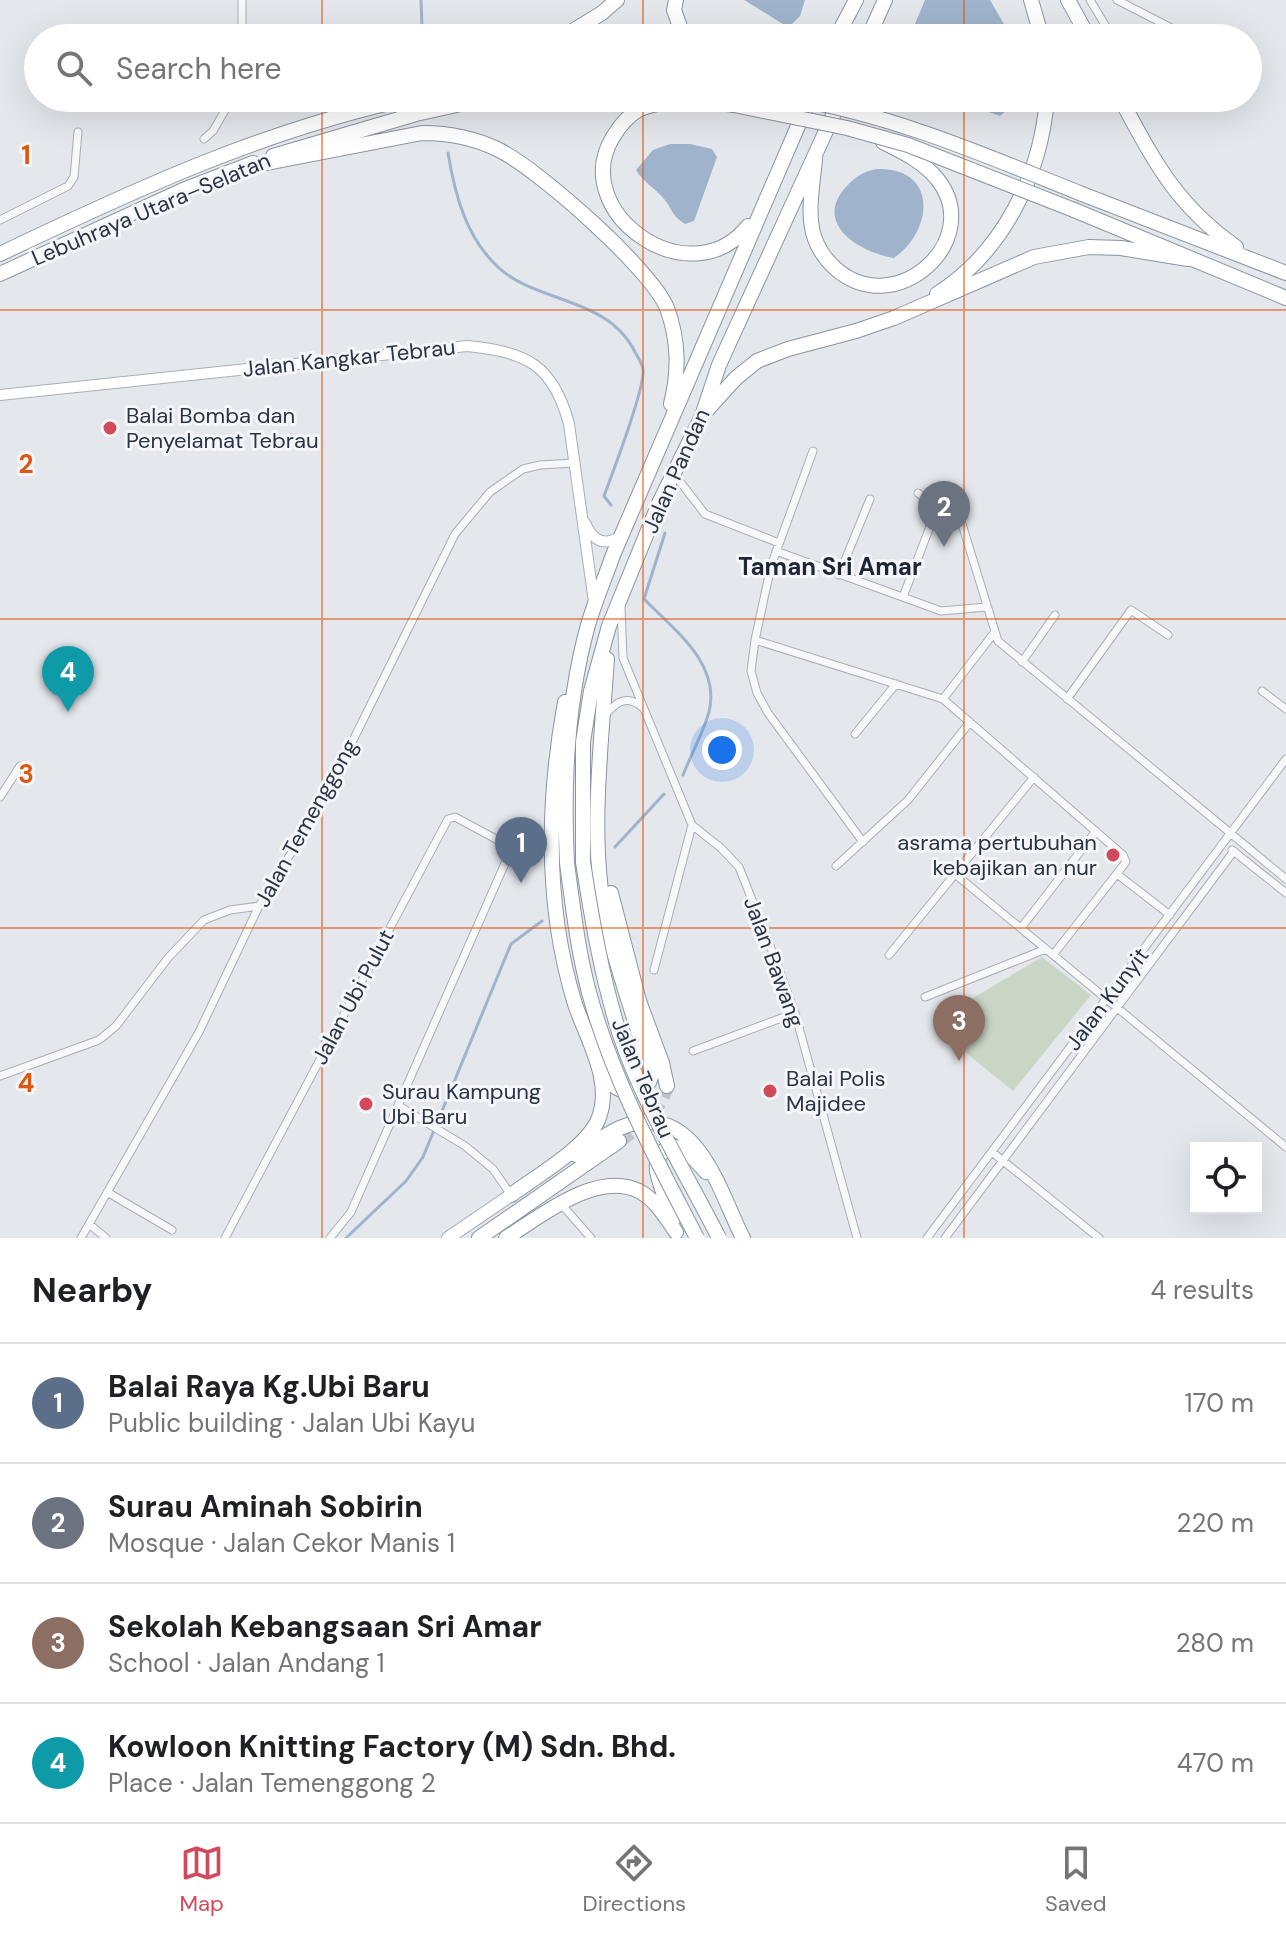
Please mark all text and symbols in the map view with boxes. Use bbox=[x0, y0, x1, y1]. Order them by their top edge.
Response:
search box bbox=[24, 24, 1262, 112]
icon: search bbox=[52, 46, 96, 90]
text: Search here bbox=[116, 49, 282, 88]
text: 1 bbox=[21, 138, 31, 172]
street label: Lebuhraya Utara–Selatan bbox=[27, 146, 275, 272]
street label: Jalan Kangkar Tebrau bbox=[241, 332, 457, 384]
place label: Balai Bomba dan Penyelamat Tebrau bbox=[126, 401, 319, 455]
street label: Jalan Pandan bbox=[636, 404, 716, 538]
marker: Balai Bomba dan Penyelamat Tebrau bbox=[101, 419, 119, 437]
text: 2 bbox=[18, 447, 34, 481]
pin: 2 bbox=[918, 481, 970, 547]
district label: Taman Sri Amar bbox=[738, 551, 922, 582]
pin: 4 bbox=[42, 646, 94, 712]
your location bbox=[702, 730, 742, 770]
street label: Jalan Temenggong bbox=[248, 734, 364, 912]
text: 3 bbox=[18, 757, 34, 791]
pin: 1 bbox=[495, 817, 547, 883]
place label: asrama pertubuhan kebajikan an nur bbox=[897, 828, 1097, 882]
marker: asrama pertubuhan kebajikan an nur bbox=[1104, 846, 1122, 864]
street label: Jalan Bawang bbox=[737, 893, 811, 1031]
street label: Jalan Ubi Pulut bbox=[305, 924, 401, 1070]
street label: Jalan Kunyit bbox=[1059, 942, 1155, 1056]
pin: 3 bbox=[933, 995, 985, 1061]
street label: Jalan Tebrau bbox=[605, 1014, 681, 1142]
place label: Balai Polis Majidee bbox=[786, 1064, 886, 1118]
text: 4 bbox=[18, 1066, 34, 1100]
place label: Surau Kampung Ubi Baru bbox=[382, 1077, 541, 1131]
marker: Balai Polis Majidee bbox=[761, 1082, 779, 1100]
marker: Surau Kampung Ubi Baru bbox=[357, 1095, 375, 1113]
map controls bbox=[1190, 1142, 1262, 1214]
button: locate bbox=[1190, 1142, 1262, 1214]
text: Nearby bbox=[32, 1268, 152, 1313]
text: 4 results bbox=[1150, 1273, 1254, 1307]
text: Balai Raya Kg.Ubi Baru bbox=[108, 1367, 430, 1406]
text: 1 bbox=[53, 1386, 63, 1420]
text: 170 m bbox=[1185, 1386, 1254, 1420]
text: Public building · Jalan Ubi Kayu bbox=[108, 1406, 475, 1440]
text: Surau Aminah Sobirin bbox=[108, 1487, 423, 1526]
text: 2 bbox=[50, 1506, 66, 1540]
text: 220 m bbox=[1176, 1506, 1254, 1540]
text: Mosque · Jalan Cekor Manis 1 bbox=[108, 1526, 455, 1560]
text: Sekolah Kebangsaan Sri Amar bbox=[108, 1607, 541, 1646]
text: 3 bbox=[50, 1626, 66, 1660]
text: 280 m bbox=[1176, 1626, 1254, 1660]
text: School · Jalan Andang 1 bbox=[108, 1646, 385, 1680]
text: Kowloon Knitting Factory (M) Sdn. Bhd. bbox=[108, 1727, 676, 1766]
text: 4 bbox=[50, 1746, 66, 1780]
text: 470 m bbox=[1177, 1746, 1254, 1780]
text: Place · Jalan Temenggong 2 bbox=[108, 1766, 436, 1800]
tab: Map bbox=[179, 1841, 224, 1918]
tab: Directions bbox=[583, 1841, 686, 1918]
tab: Saved bbox=[1045, 1841, 1107, 1918]

